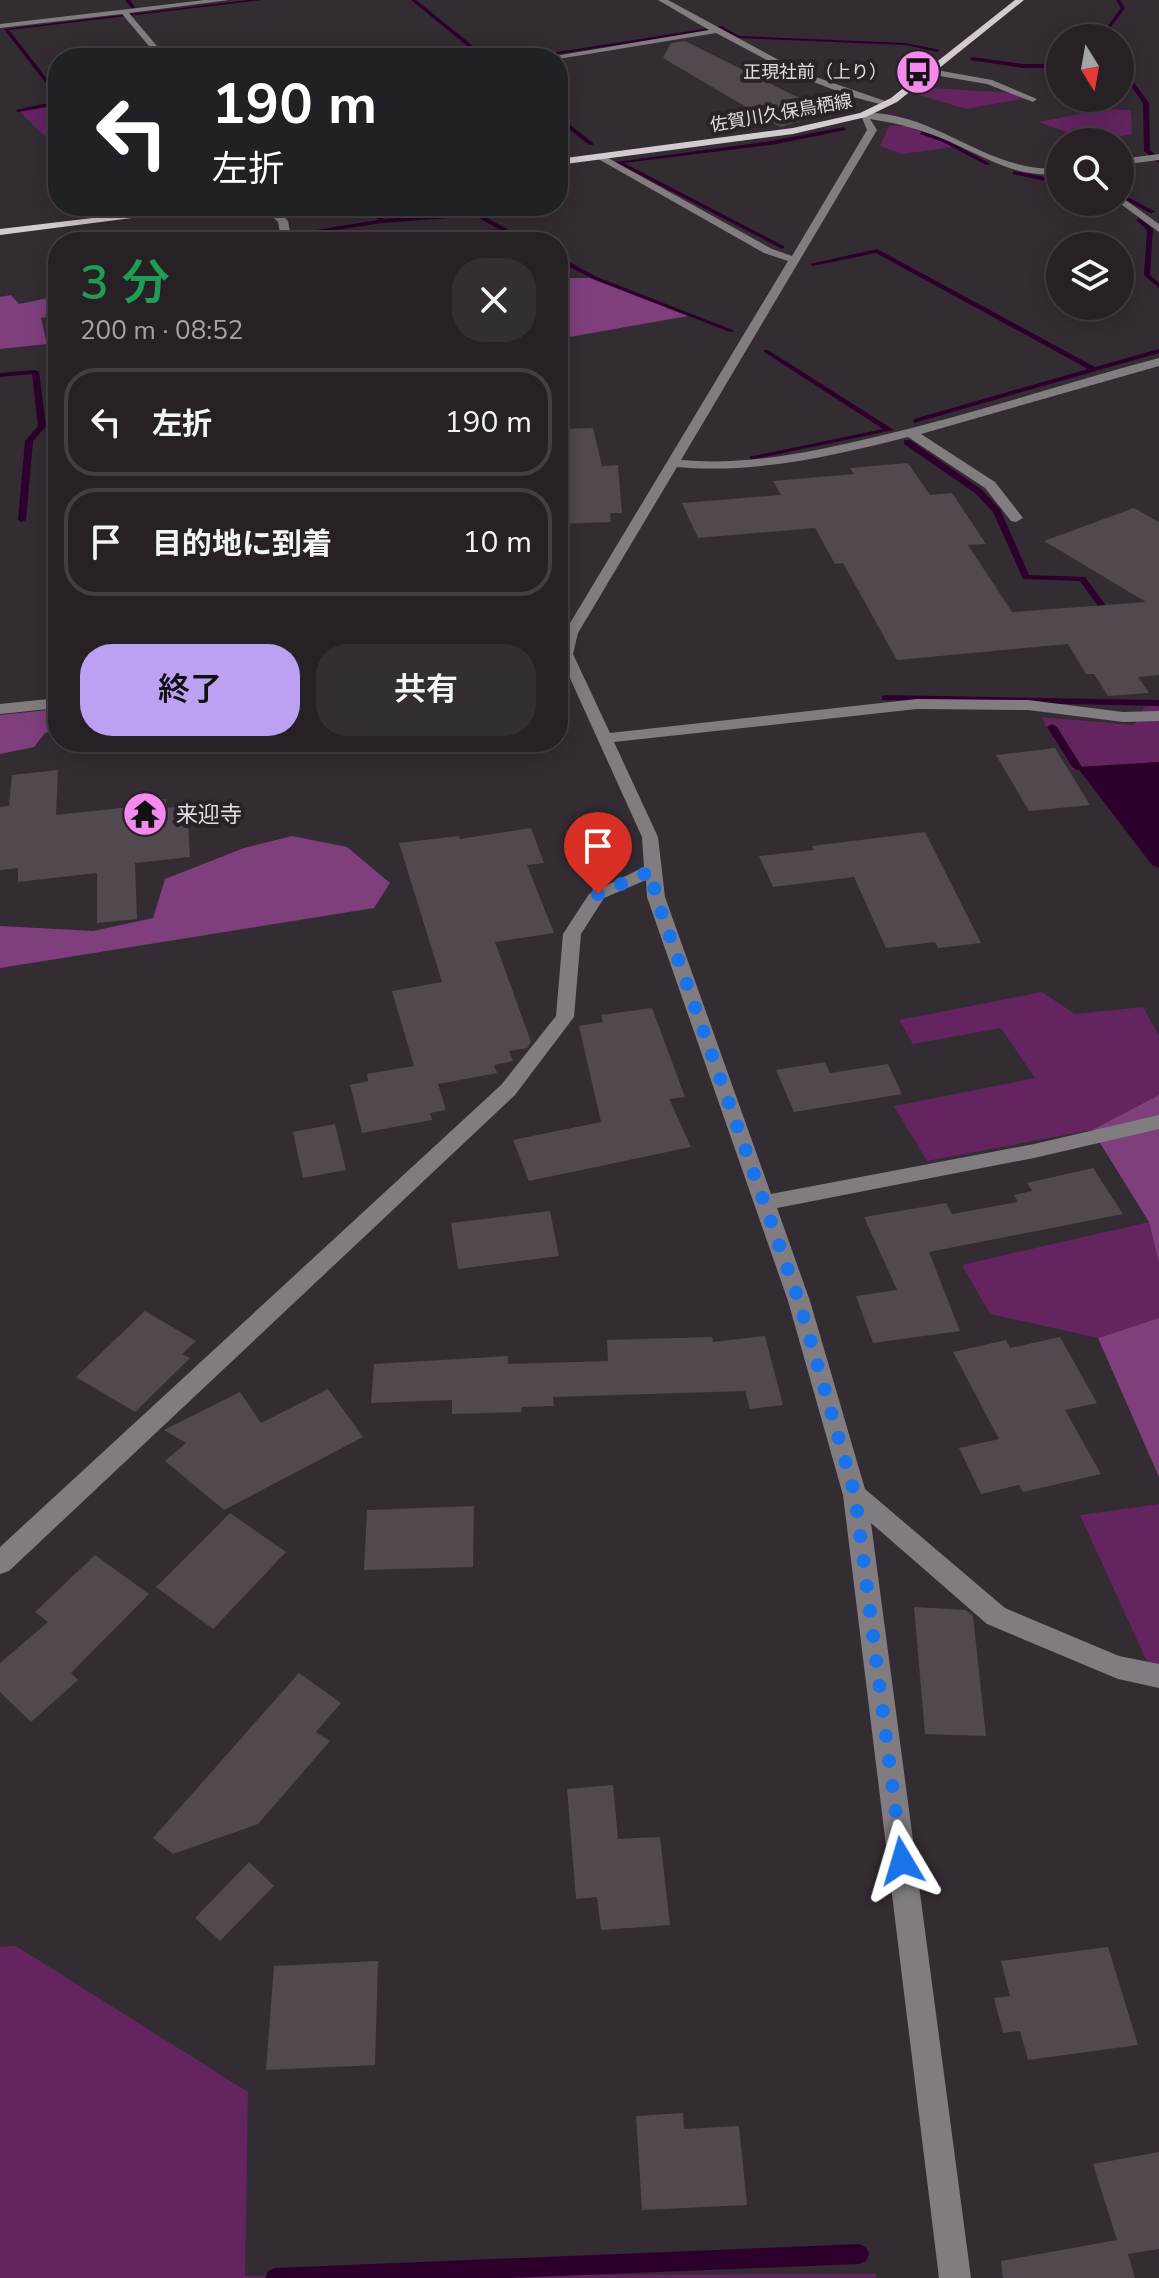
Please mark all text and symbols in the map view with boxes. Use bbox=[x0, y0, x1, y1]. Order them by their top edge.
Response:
north arrow bbox=[1046, 24, 1134, 112]
map controls bbox=[1046, 24, 1134, 320]
bus stop icon: 正現社前（上り） bbox=[894, 48, 942, 96]
place label: 正現社前（上り） bbox=[743, 60, 887, 84]
text: 190 m bbox=[212, 66, 377, 143]
icon: left bbox=[80, 80, 184, 184]
street label: 佐賀川久保鳥栖線 bbox=[708, 89, 854, 137]
button: search bbox=[1046, 128, 1134, 216]
text: 左折 bbox=[212, 145, 284, 194]
button: layers bbox=[1046, 232, 1134, 320]
text: 3 分 bbox=[80, 250, 169, 316]
button: close bbox=[452, 258, 536, 342]
text: 200 m · 08:52 bbox=[80, 313, 243, 348]
icon: left bbox=[84, 400, 128, 444]
text: 190 m bbox=[445, 402, 532, 443]
text: 左折 bbox=[152, 404, 212, 445]
icon: arrive bbox=[84, 520, 128, 564]
text: 10 m bbox=[463, 522, 532, 563]
text: 目的地に到着 bbox=[152, 524, 332, 565]
button: 終了 bbox=[80, 644, 300, 736]
button: 共有 bbox=[316, 644, 536, 736]
temple icon: 来迎寺 bbox=[121, 790, 169, 838]
place label: 来迎寺 bbox=[176, 800, 242, 830]
pin bbox=[564, 812, 632, 894]
icon: arrive bbox=[576, 824, 620, 868]
position arrow bbox=[860, 1819, 944, 1903]

